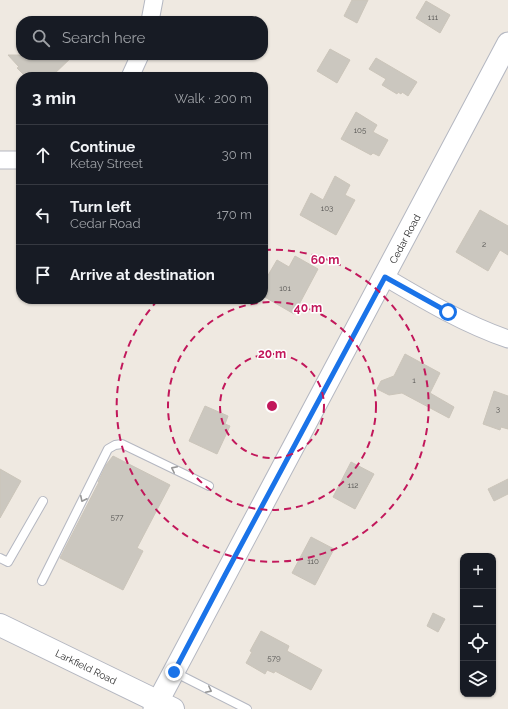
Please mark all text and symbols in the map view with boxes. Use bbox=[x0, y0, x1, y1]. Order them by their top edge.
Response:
house number: 111 bbox=[428, 12, 439, 22]
search box bbox=[16, 16, 268, 60]
icon: search bbox=[30, 27, 52, 49]
text: Search here bbox=[62, 29, 145, 47]
text: 3 min bbox=[32, 88, 76, 108]
text: Walk · 200 m bbox=[175, 91, 252, 106]
house number: 105 bbox=[354, 125, 367, 135]
text: Continue bbox=[70, 138, 135, 156]
icon: ahead bbox=[32, 144, 54, 166]
text: 30 m bbox=[222, 147, 252, 162]
text: Ketay Street bbox=[70, 156, 143, 171]
text: Turn left bbox=[70, 198, 131, 216]
house number: 103 bbox=[321, 203, 333, 213]
icon: left bbox=[32, 204, 54, 226]
text: 170 m bbox=[216, 207, 252, 222]
street label: Cedar Road bbox=[387, 212, 423, 266]
text: Cedar Road bbox=[70, 216, 140, 231]
house number: 2 bbox=[482, 239, 486, 249]
text: 60 m bbox=[311, 253, 339, 267]
icon: arrive bbox=[32, 264, 54, 286]
text: Arrive at destination bbox=[70, 266, 215, 284]
house number: 101 bbox=[279, 283, 291, 293]
text: 40 m bbox=[294, 301, 322, 315]
route start bbox=[439, 303, 457, 321]
text: 20 m bbox=[258, 347, 286, 361]
house number: 1 bbox=[412, 375, 416, 385]
centre of rings bbox=[265, 399, 279, 413]
house number: 3 bbox=[496, 404, 500, 414]
one-way arrow bbox=[171, 466, 179, 474]
house number: 112 bbox=[347, 480, 359, 490]
one-way arrow bbox=[80, 495, 87, 502]
house number: 577 bbox=[111, 512, 124, 522]
map controls bbox=[460, 553, 496, 697]
button: + bbox=[460, 553, 496, 589]
house number: 110 bbox=[307, 556, 319, 566]
button: − bbox=[460, 589, 496, 625]
button: locate bbox=[460, 625, 496, 661]
street label: Larkfield Road bbox=[54, 647, 118, 687]
house number: 579 bbox=[267, 653, 281, 663]
button: layers bbox=[460, 661, 496, 697]
route end bbox=[165, 663, 183, 681]
one-way arrow bbox=[205, 685, 212, 693]

